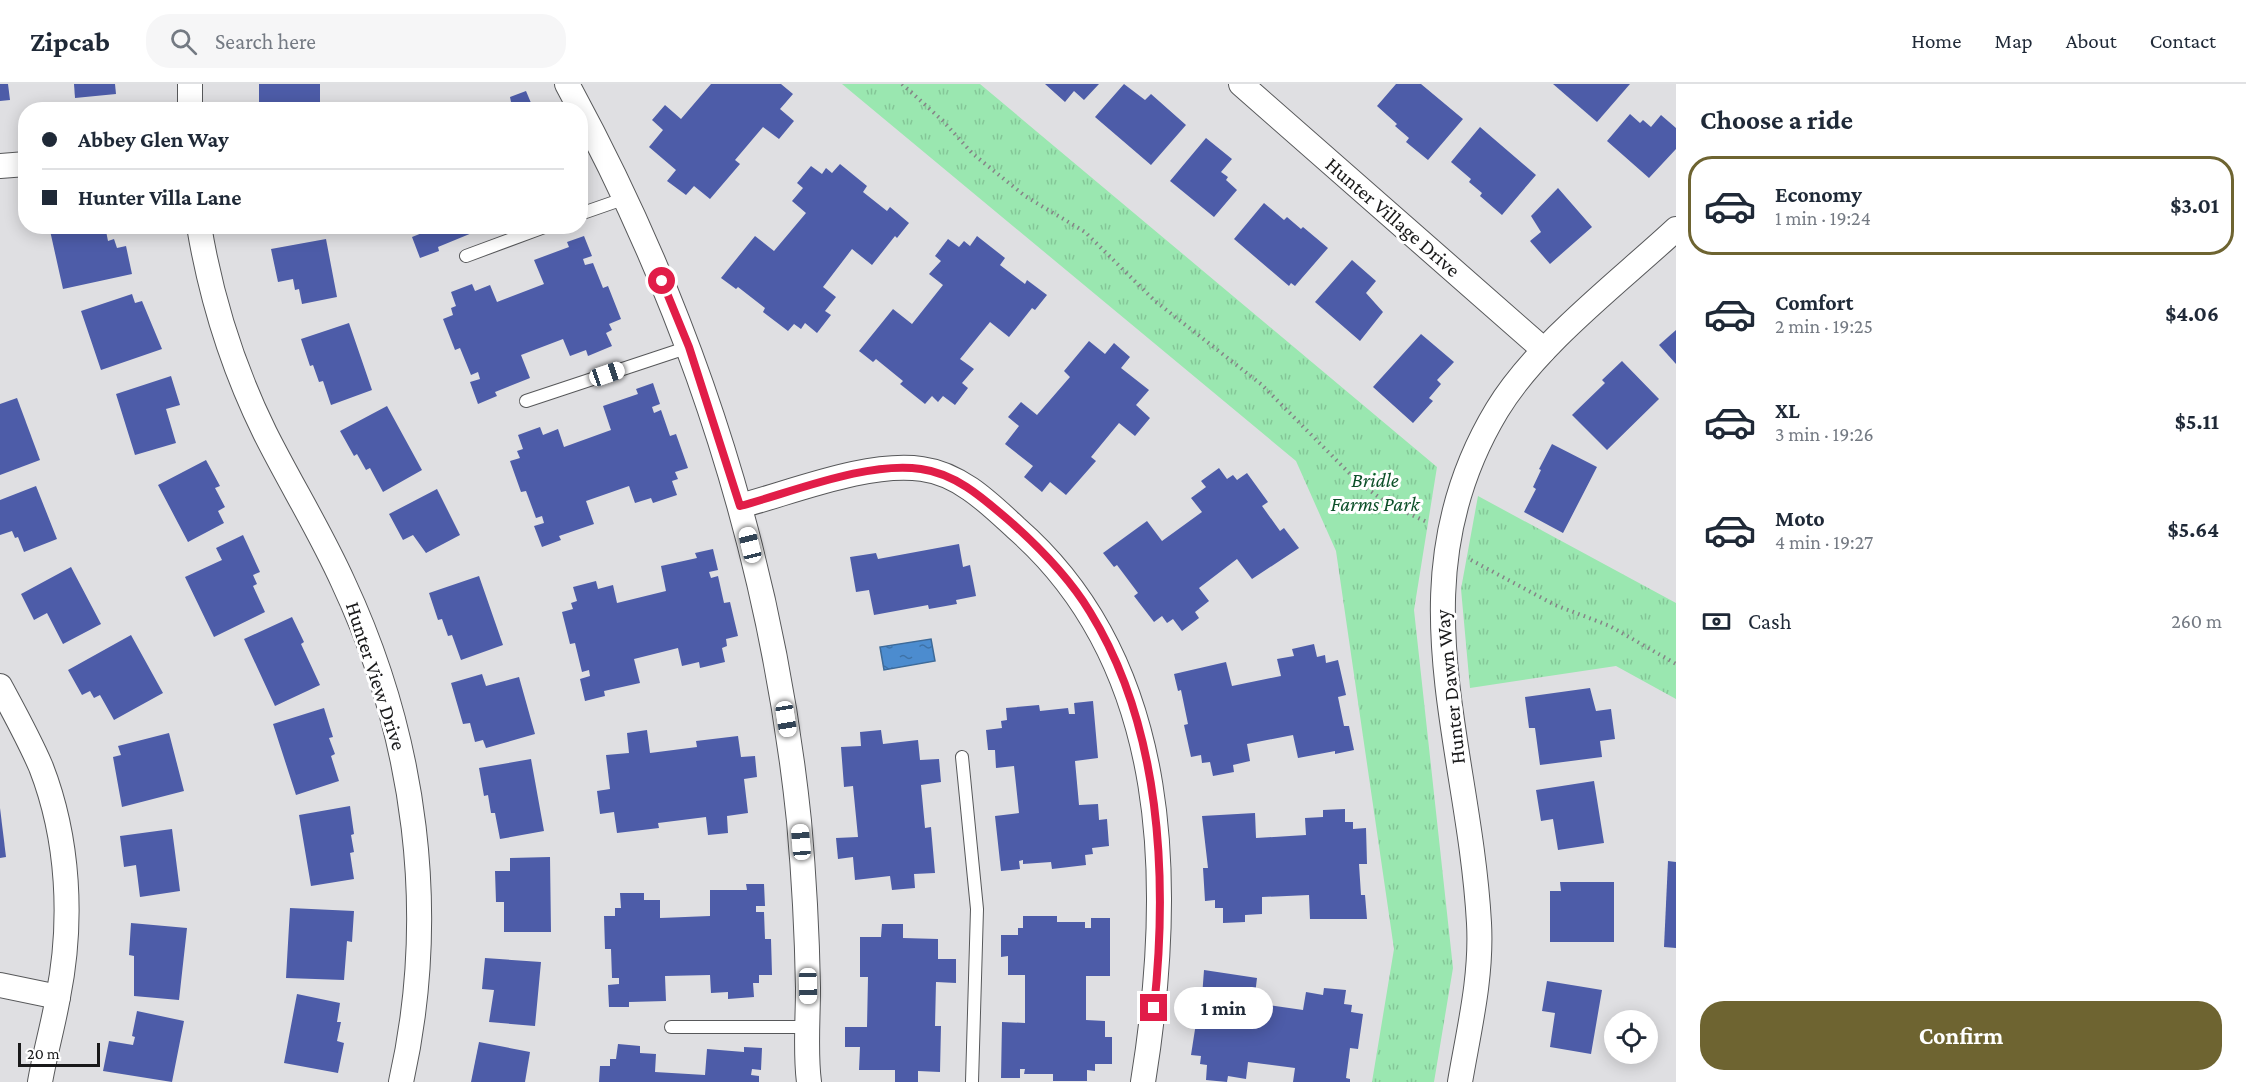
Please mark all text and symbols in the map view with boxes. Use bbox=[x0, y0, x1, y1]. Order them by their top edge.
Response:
search box bbox=[146, 14, 566, 68]
icon: search bbox=[167, 25, 200, 58]
text: Zipcab bbox=[30, 26, 110, 57]
text: Search here bbox=[215, 29, 316, 54]
text: Home bbox=[1911, 29, 1961, 53]
text: Map bbox=[1994, 29, 2033, 53]
text: About bbox=[2066, 29, 2117, 53]
text: Contact bbox=[2150, 29, 2216, 53]
text: Choose a ride bbox=[1700, 105, 1853, 135]
text: Abbey Glen Way bbox=[78, 127, 229, 152]
street label: Hunter Village Drive bbox=[1321, 152, 1465, 282]
icon: car bbox=[1703, 179, 1757, 233]
text: Economy bbox=[1775, 182, 1862, 207]
text: Hunter Villa Lane bbox=[78, 185, 241, 210]
text: $3.01 bbox=[2170, 193, 2219, 218]
text: 1 min · 19:24 bbox=[1775, 207, 1871, 229]
route start bbox=[648, 267, 675, 294]
icon: car bbox=[1703, 287, 1757, 341]
text: Comfort bbox=[1775, 290, 1853, 315]
text: $4.06 bbox=[2165, 301, 2219, 326]
text: 2 min · 19:25 bbox=[1775, 315, 1873, 337]
car bbox=[587, 360, 627, 388]
icon: car bbox=[1703, 395, 1757, 449]
text: XL bbox=[1775, 398, 1800, 423]
text: $5.11 bbox=[2175, 409, 2219, 434]
text: 3 min · 19:26 bbox=[1775, 423, 1874, 445]
park label: Bridle Farms Park bbox=[1330, 468, 1420, 516]
icon: car bbox=[1703, 503, 1757, 557]
text: Moto bbox=[1775, 506, 1825, 531]
text: $5.64 bbox=[2168, 517, 2219, 542]
car bbox=[737, 525, 763, 565]
text: 4 min · 19:27 bbox=[1775, 531, 1873, 553]
street label: Hunter View Drive bbox=[341, 599, 411, 753]
icon: cash bbox=[1700, 605, 1733, 638]
street label: Hunter Dawn Way bbox=[1430, 608, 1470, 766]
text: Cash bbox=[1748, 609, 1792, 634]
text: 260 m bbox=[2171, 610, 2222, 632]
car bbox=[774, 700, 798, 738]
car bbox=[790, 823, 812, 861]
car bbox=[799, 968, 817, 1004]
callout: 1 min bbox=[1175, 987, 1274, 1029]
route end bbox=[1140, 994, 1167, 1021]
text: 1 min bbox=[1201, 997, 1246, 1019]
button: Confirm bbox=[1700, 1001, 2222, 1070]
map controls bbox=[1604, 1010, 1658, 1064]
button: locate bbox=[1604, 1010, 1658, 1064]
scale bar bbox=[18, 1040, 100, 1068]
text: 20 m bbox=[27, 1045, 60, 1062]

